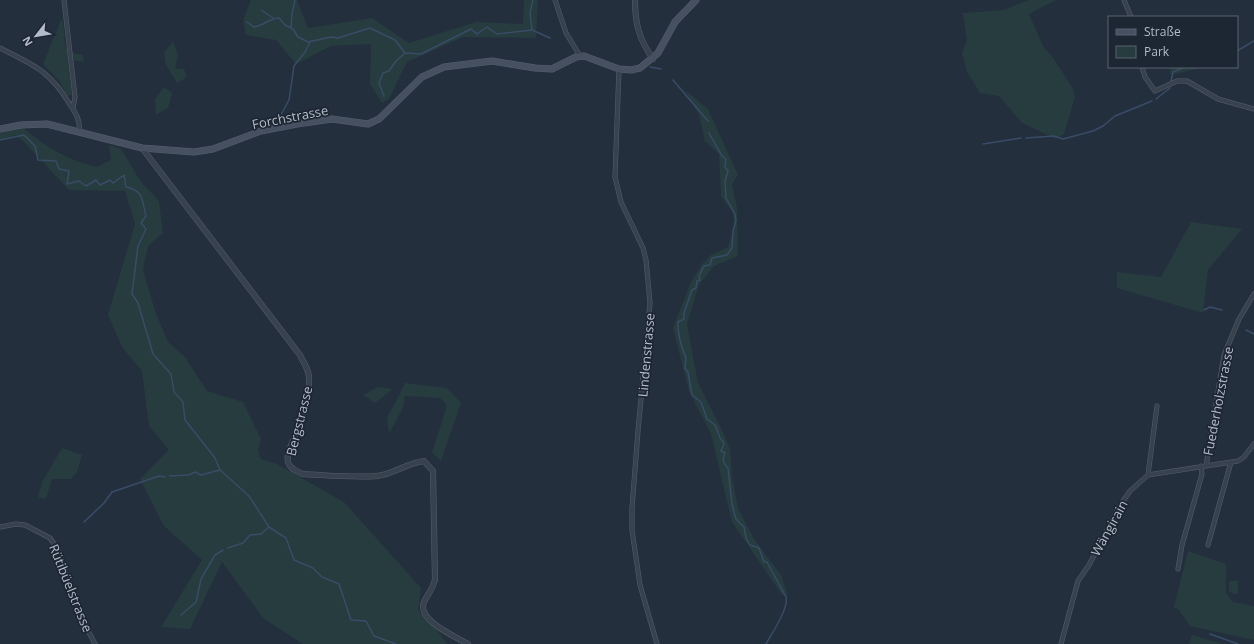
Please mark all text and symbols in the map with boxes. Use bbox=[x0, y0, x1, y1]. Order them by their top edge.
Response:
north arrow bbox=[16, 16, 56, 56]
legend bbox=[1108, 16, 1238, 68]
text: Straße bbox=[1144, 23, 1181, 40]
text: N bbox=[18, 34, 36, 49]
text: Park bbox=[1144, 43, 1170, 60]
street label: Forchstrasse bbox=[250, 101, 330, 133]
street label: Lindenstrasse bbox=[633, 312, 659, 398]
street label: Fuederholzstrasse bbox=[1199, 345, 1237, 457]
street label: Bergstrasse bbox=[282, 384, 316, 458]
street label: Wängirain bbox=[1086, 497, 1132, 559]
street label: Rütibüelstrasse bbox=[45, 541, 97, 635]

